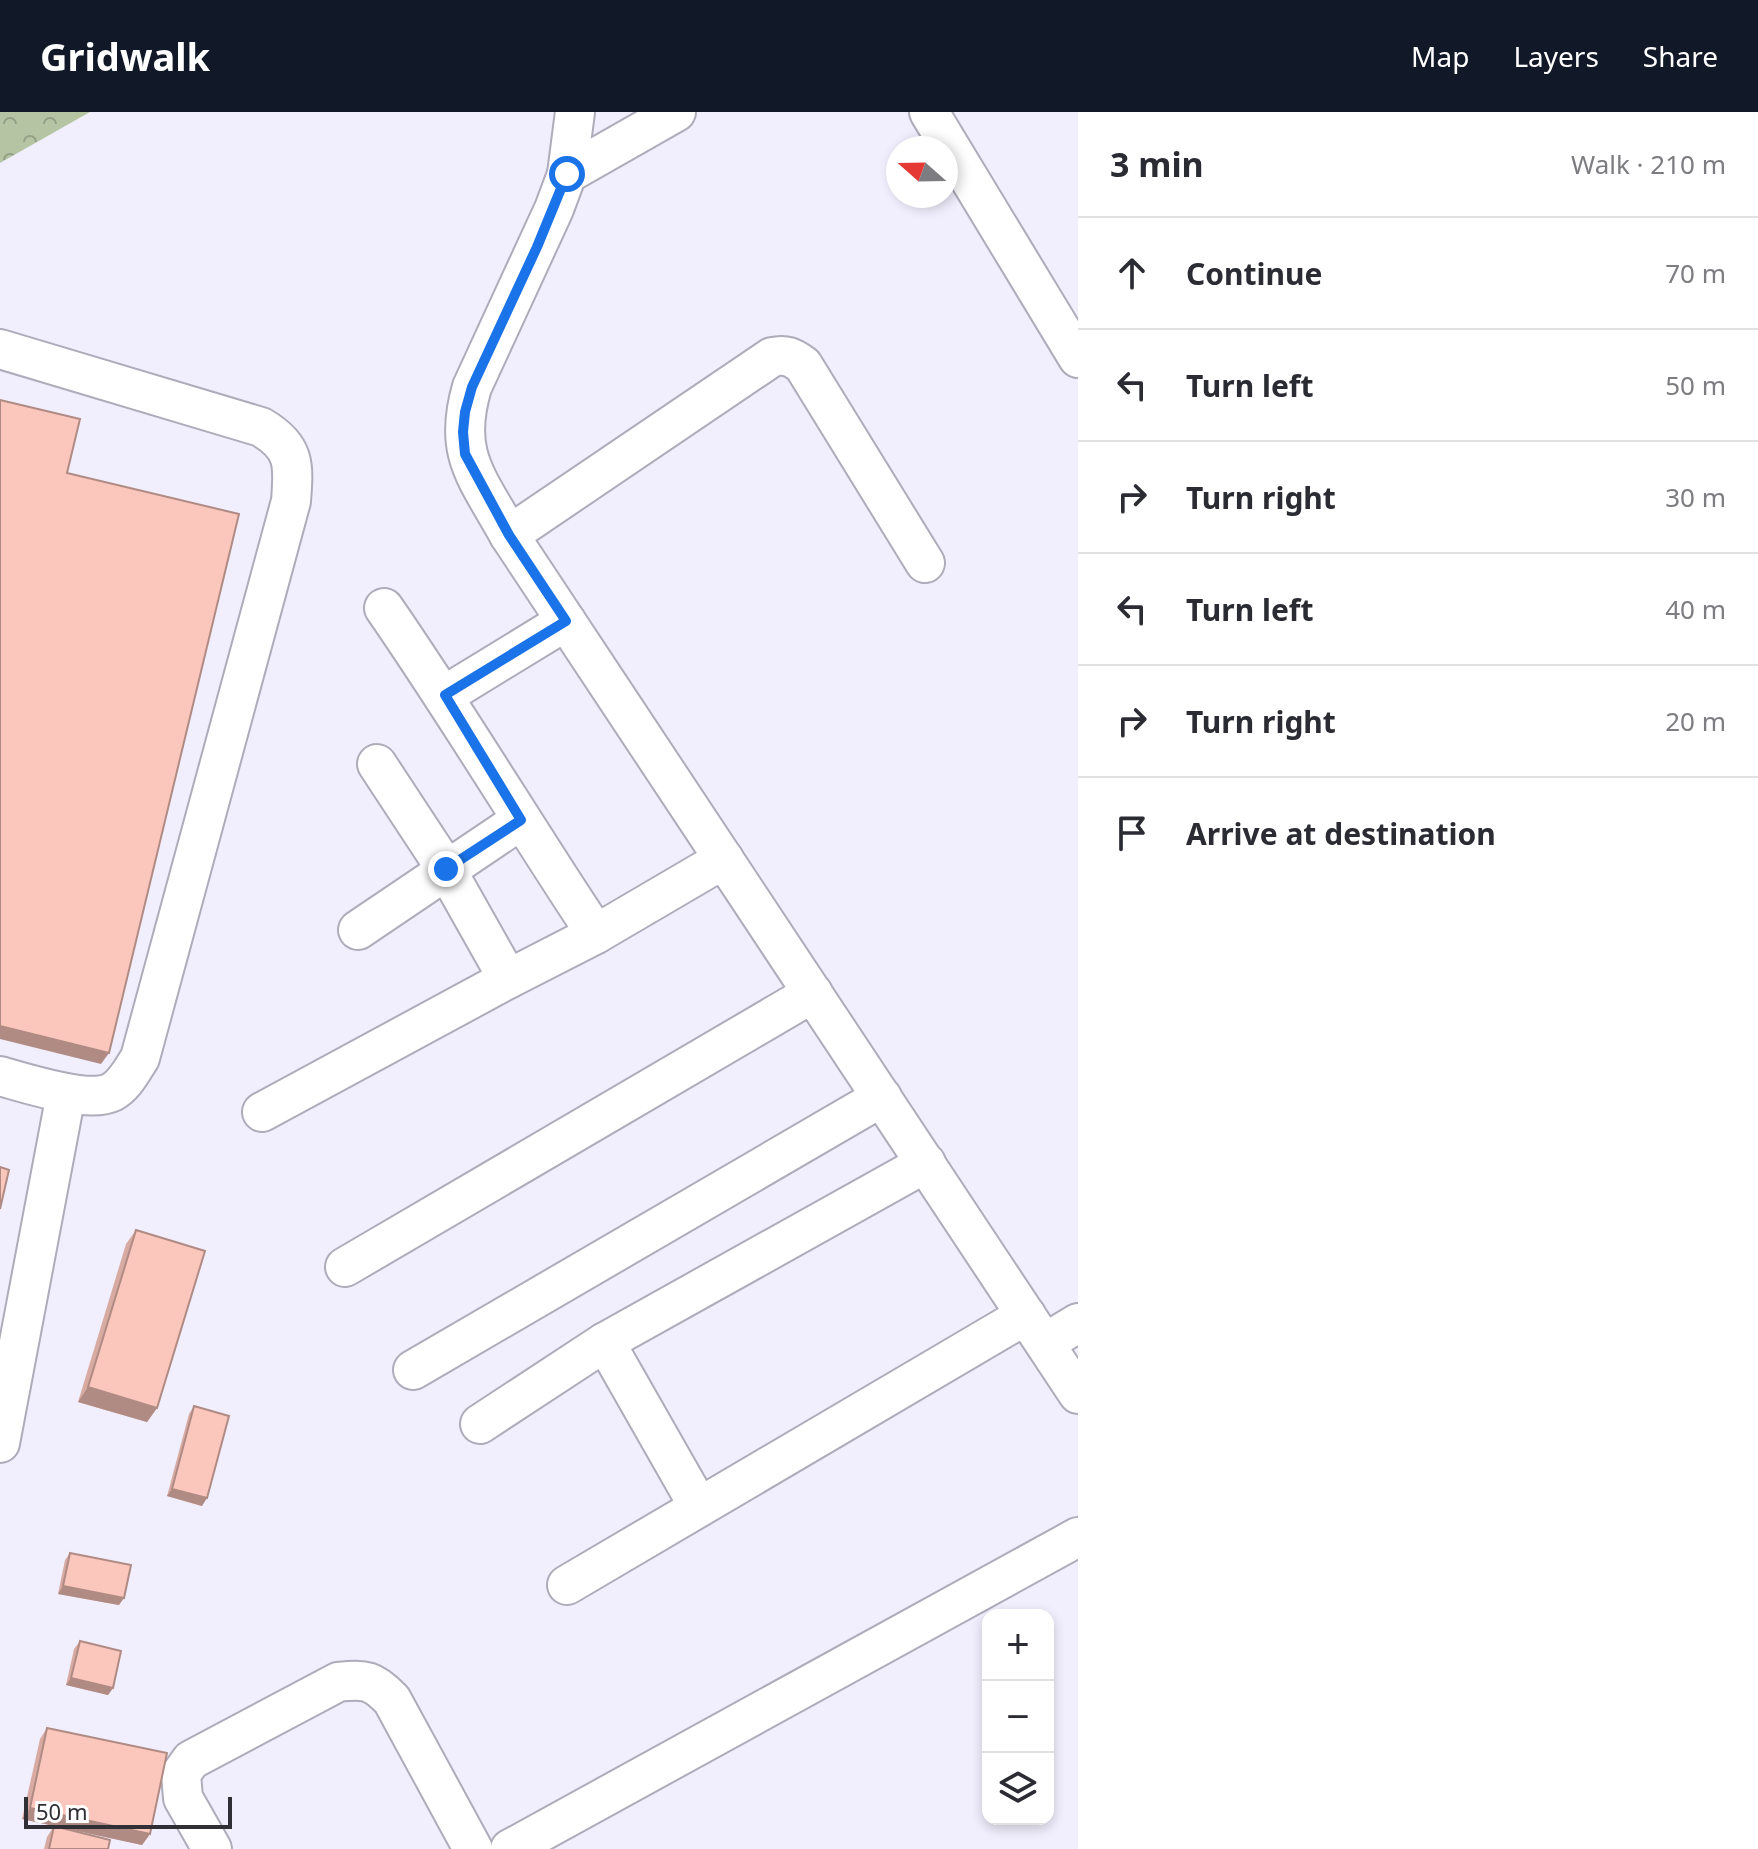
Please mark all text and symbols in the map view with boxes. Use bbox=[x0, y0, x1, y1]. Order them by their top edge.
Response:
text: Gridwalk bbox=[40, 30, 210, 82]
text: Map bbox=[1411, 37, 1469, 75]
text: Layers bbox=[1513, 37, 1599, 75]
text: Share bbox=[1643, 37, 1718, 75]
north arrow bbox=[886, 136, 958, 208]
text: 3 min bbox=[1110, 141, 1204, 187]
text: Walk · 210 m bbox=[1571, 146, 1726, 182]
route start bbox=[549, 156, 585, 192]
icon: ahead bbox=[1110, 251, 1154, 295]
text: Continue bbox=[1186, 253, 1322, 294]
text: 70 m bbox=[1665, 255, 1726, 291]
icon: left bbox=[1110, 363, 1154, 407]
text: Turn left bbox=[1186, 365, 1314, 406]
text: 50 m bbox=[1665, 367, 1726, 403]
icon: right bbox=[1110, 475, 1154, 519]
text: Turn right bbox=[1186, 477, 1336, 518]
text: 30 m bbox=[1665, 479, 1726, 515]
icon: left bbox=[1110, 587, 1154, 631]
text: Turn left bbox=[1186, 589, 1314, 630]
text: 40 m bbox=[1665, 591, 1726, 627]
icon: right bbox=[1110, 699, 1154, 743]
text: Turn right bbox=[1186, 701, 1336, 742]
text: 20 m bbox=[1665, 703, 1726, 739]
icon: arrive bbox=[1110, 811, 1154, 855]
text: Arrive at destination bbox=[1186, 813, 1496, 854]
route end bbox=[428, 851, 464, 887]
map controls bbox=[982, 1609, 1054, 1825]
button: + bbox=[982, 1609, 1054, 1681]
button: − bbox=[982, 1681, 1054, 1753]
button: layers bbox=[982, 1753, 1054, 1825]
scale bar bbox=[24, 1793, 232, 1829]
text: 50 m bbox=[36, 1796, 87, 1826]

